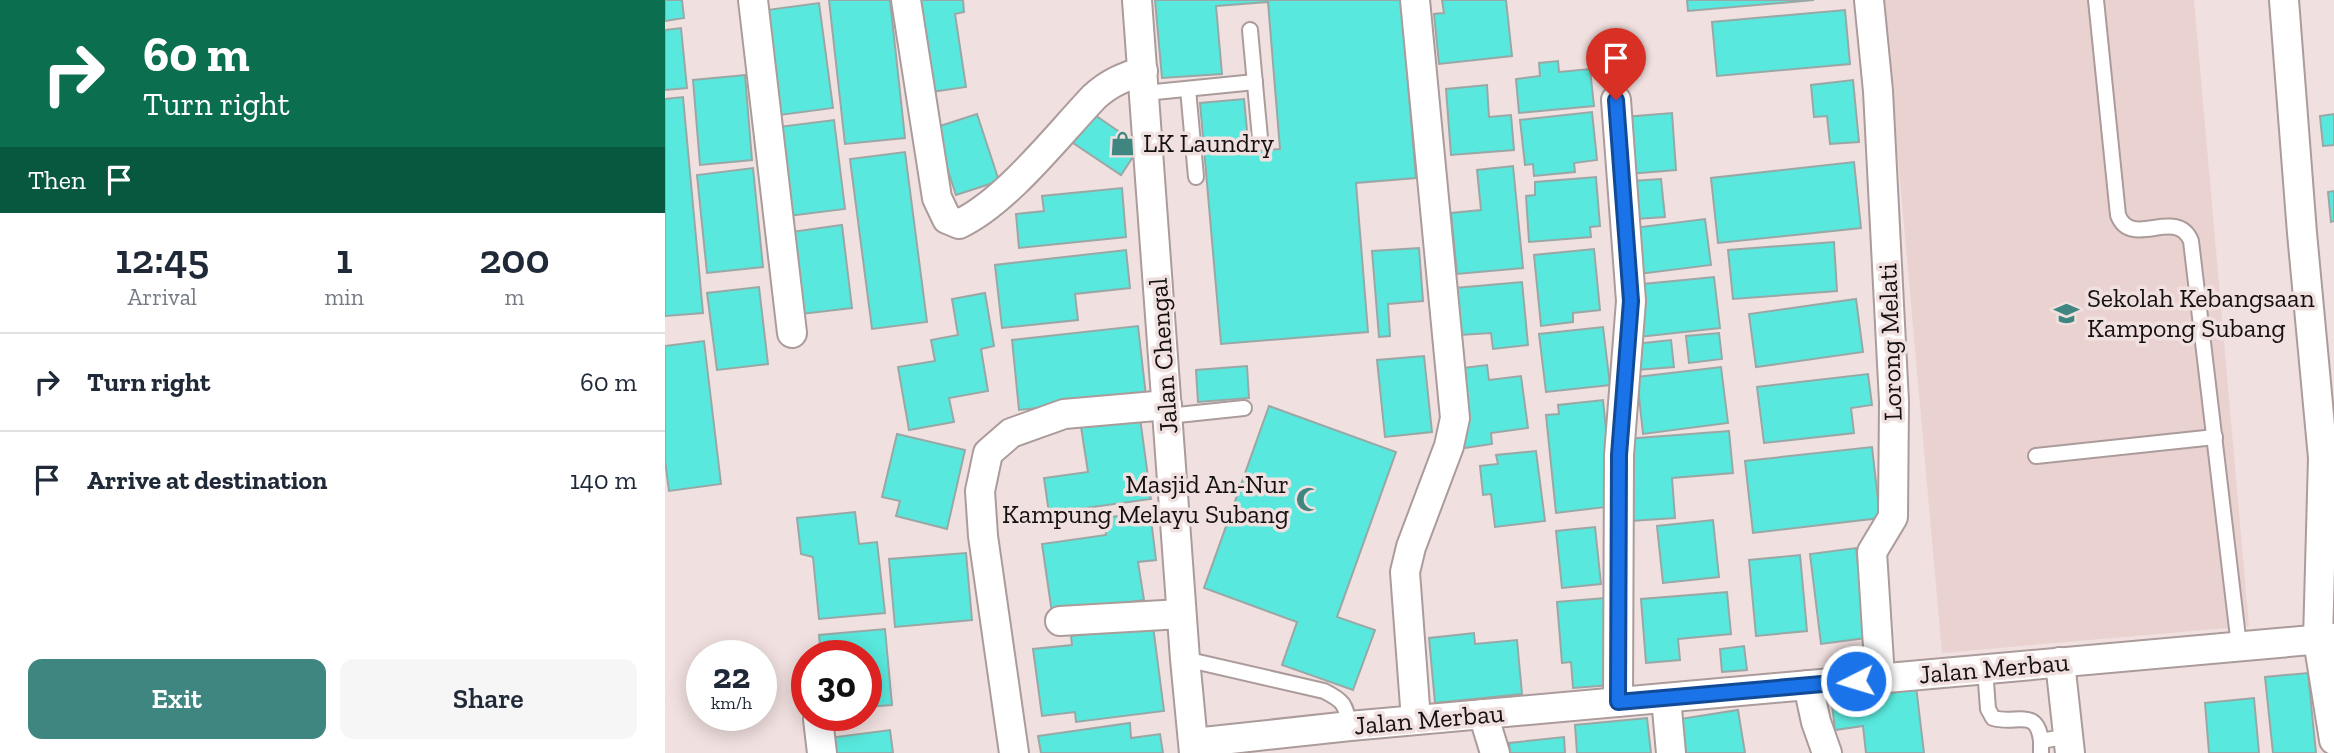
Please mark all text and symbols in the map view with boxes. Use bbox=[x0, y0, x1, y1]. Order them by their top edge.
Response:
text: 60 m bbox=[143, 25, 250, 84]
icon: right bbox=[28, 28, 119, 119]
pin bbox=[1586, 28, 1646, 100]
icon: arrive bbox=[1597, 39, 1635, 77]
text: Turn right bbox=[143, 85, 290, 123]
place label: LK Laundry bbox=[1143, 127, 1275, 159]
shop icon: LK Laundry bbox=[1109, 129, 1137, 157]
icon: arrive bbox=[100, 161, 138, 199]
text: Then bbox=[28, 164, 86, 196]
text: 12:45 bbox=[115, 233, 209, 284]
text: 1 bbox=[336, 233, 353, 284]
text: 200 bbox=[479, 233, 550, 284]
street label: Lorong Melati bbox=[1871, 263, 1909, 421]
street label: Jalan Chengal bbox=[1142, 277, 1184, 435]
place label: Sekolah Kebangsaan Kampong Subang bbox=[2087, 282, 2315, 344]
text: Arrival bbox=[128, 283, 197, 311]
text: min bbox=[325, 283, 364, 311]
text: m bbox=[505, 283, 524, 311]
school or university icon: Sekolah Kebangsaan Kampong Subang bbox=[2053, 299, 2081, 327]
icon: right bbox=[28, 363, 66, 401]
text: Turn right bbox=[87, 366, 210, 398]
text: 60 m bbox=[580, 366, 637, 398]
icon: arrive bbox=[28, 461, 66, 499]
text: Arrive at destination bbox=[87, 464, 327, 496]
text: 140 m bbox=[570, 464, 637, 496]
place label: Masjid An-Nur Kampung Melayu Subang bbox=[1002, 468, 1289, 530]
mosque icon: Masjid An-Nur Kampung Melayu Subang bbox=[1295, 485, 1323, 513]
speed limit sign: 30 bbox=[791, 640, 882, 731]
position arrow bbox=[1819, 644, 1893, 718]
street label: Jalan Merbau bbox=[1918, 645, 2071, 690]
text: 22 bbox=[713, 655, 750, 697]
button: Exit bbox=[28, 659, 326, 739]
button: Share bbox=[340, 659, 637, 739]
text: km/h bbox=[711, 692, 752, 714]
street label: Jalan Merbau bbox=[1353, 696, 1506, 741]

